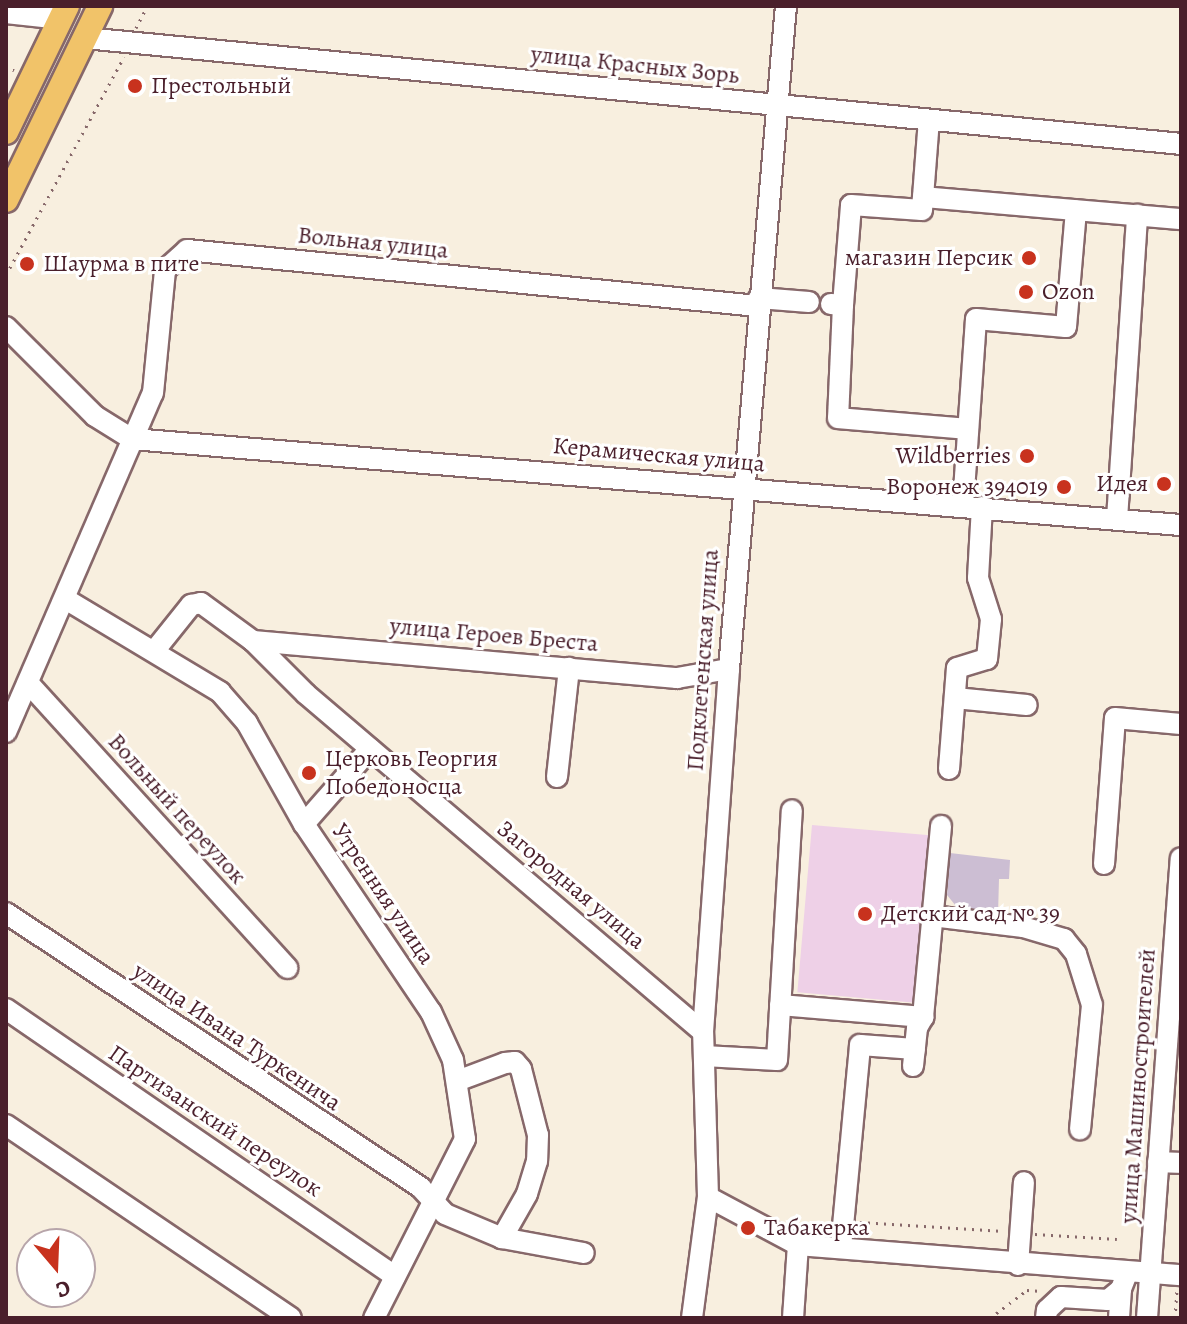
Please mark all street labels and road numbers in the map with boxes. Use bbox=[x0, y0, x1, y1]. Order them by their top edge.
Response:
street label: улица Красных Зорь bbox=[529, 40, 741, 90]
street label: Вольная улица bbox=[296, 221, 450, 265]
street label: Керамическая улица bbox=[552, 431, 766, 479]
street label: Подклетенская улица bbox=[681, 548, 725, 772]
street label: улица Героев Бреста bbox=[389, 612, 599, 658]
street label: Вольный переулок bbox=[102, 728, 252, 890]
street label: Загородная улица bbox=[491, 814, 651, 956]
street label: Утренняя улица bbox=[325, 818, 441, 970]
street label: улица Машиностроителей bbox=[1114, 948, 1162, 1224]
street label: улица Ивана Туркенича bbox=[127, 957, 347, 1117]
street label: Партизанский переулок bbox=[103, 1039, 327, 1203]

